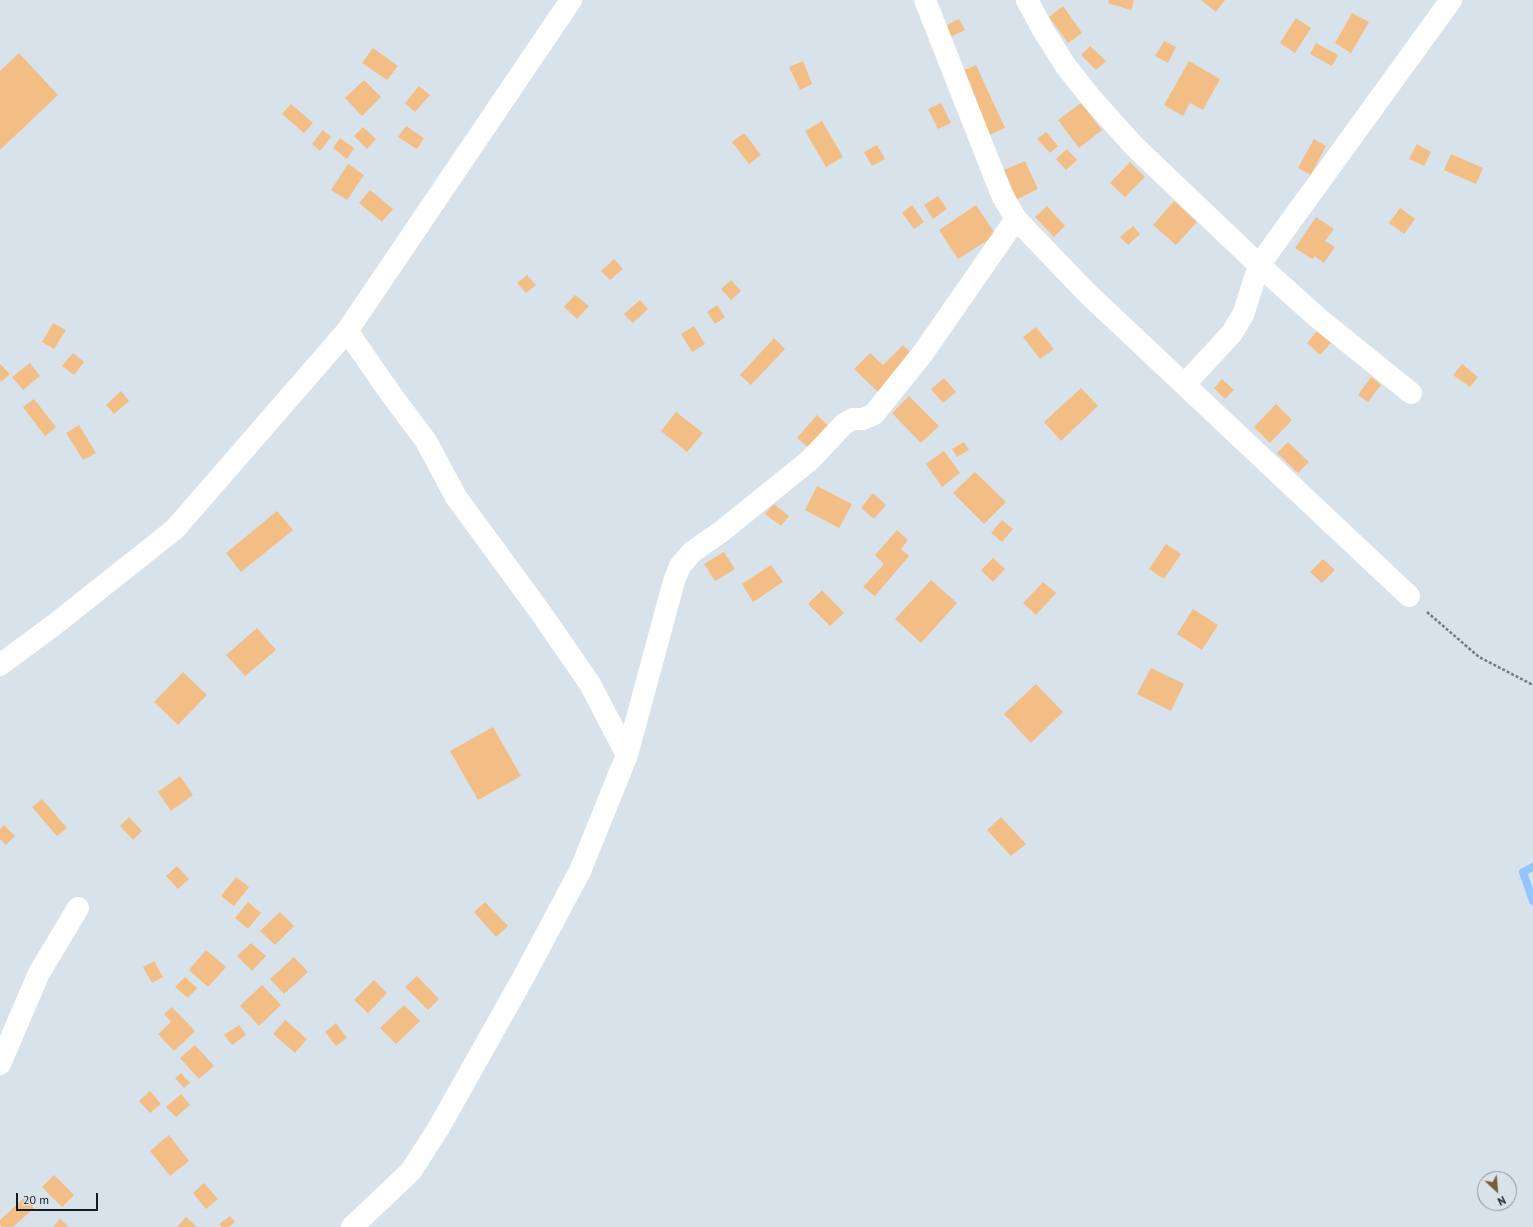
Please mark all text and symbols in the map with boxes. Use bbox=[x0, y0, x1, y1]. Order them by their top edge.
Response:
north arrow bbox=[1477, 1171, 1517, 1211]
scale bar bbox=[18, 1185, 100, 1211]
text: 20 m bbox=[23, 1192, 49, 1207]
text: N bbox=[1496, 1193, 1508, 1209]

